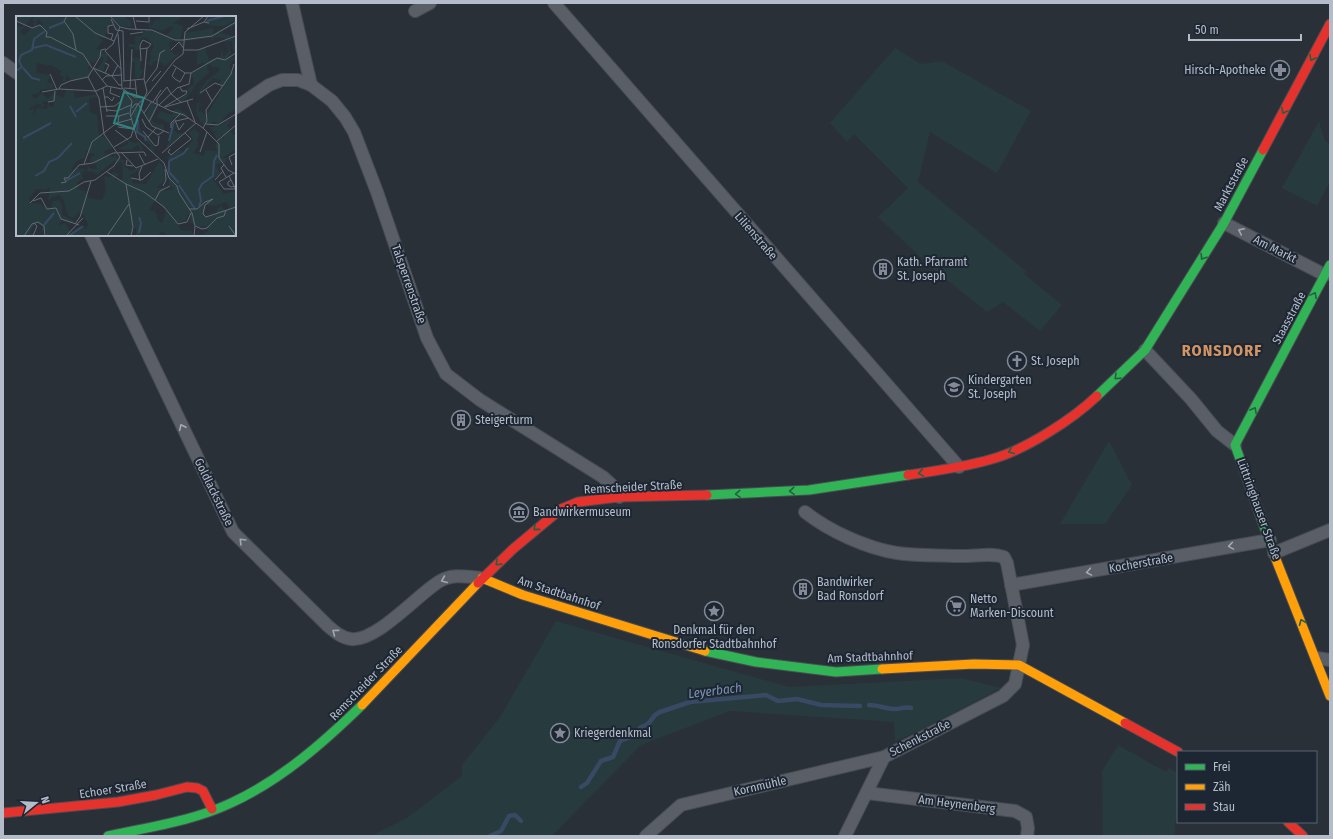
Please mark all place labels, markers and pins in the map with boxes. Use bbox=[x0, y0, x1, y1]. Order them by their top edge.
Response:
pharmacy icon: Hirsch-Apotheke bbox=[1269, 59, 1291, 81]
place label: Hirsch-Apotheke bbox=[1184, 63, 1266, 77]
place label: Kath. Pfarramt St. Joseph bbox=[897, 255, 967, 283]
building icon: Kath. Pfarramt St. Joseph bbox=[872, 258, 894, 280]
church icon: St. Joseph bbox=[1006, 350, 1028, 372]
place label: St. Joseph bbox=[1031, 354, 1080, 368]
place label: Kindergarten St. Joseph bbox=[968, 373, 1032, 401]
school or university icon: Kindergarten St. Joseph bbox=[943, 376, 965, 398]
building icon: Steigerturm bbox=[450, 409, 472, 431]
place label: Steigerturm bbox=[475, 413, 533, 427]
museum icon: Bandwirkermuseum bbox=[508, 501, 530, 523]
place label: Bandwirkermuseum bbox=[533, 505, 631, 519]
place label: Bandwirker Bad Ronsdorf bbox=[817, 575, 885, 603]
building icon: Bandwirker Bad Ronsdorf bbox=[792, 578, 814, 600]
place label: Netto Marken-Discount bbox=[970, 592, 1054, 620]
supermarket icon: Netto Marken-Discount bbox=[945, 595, 967, 617]
place icon: Denkmal für den Ronsdorfer Stadtbahnhof bbox=[703, 600, 725, 622]
place label: Denkmal für den Ronsdorfer Stadtbahnhof bbox=[652, 623, 778, 651]
place icon: Kriegerdenkmal bbox=[549, 722, 571, 744]
place label: Kriegerdenkmal bbox=[574, 726, 651, 740]

